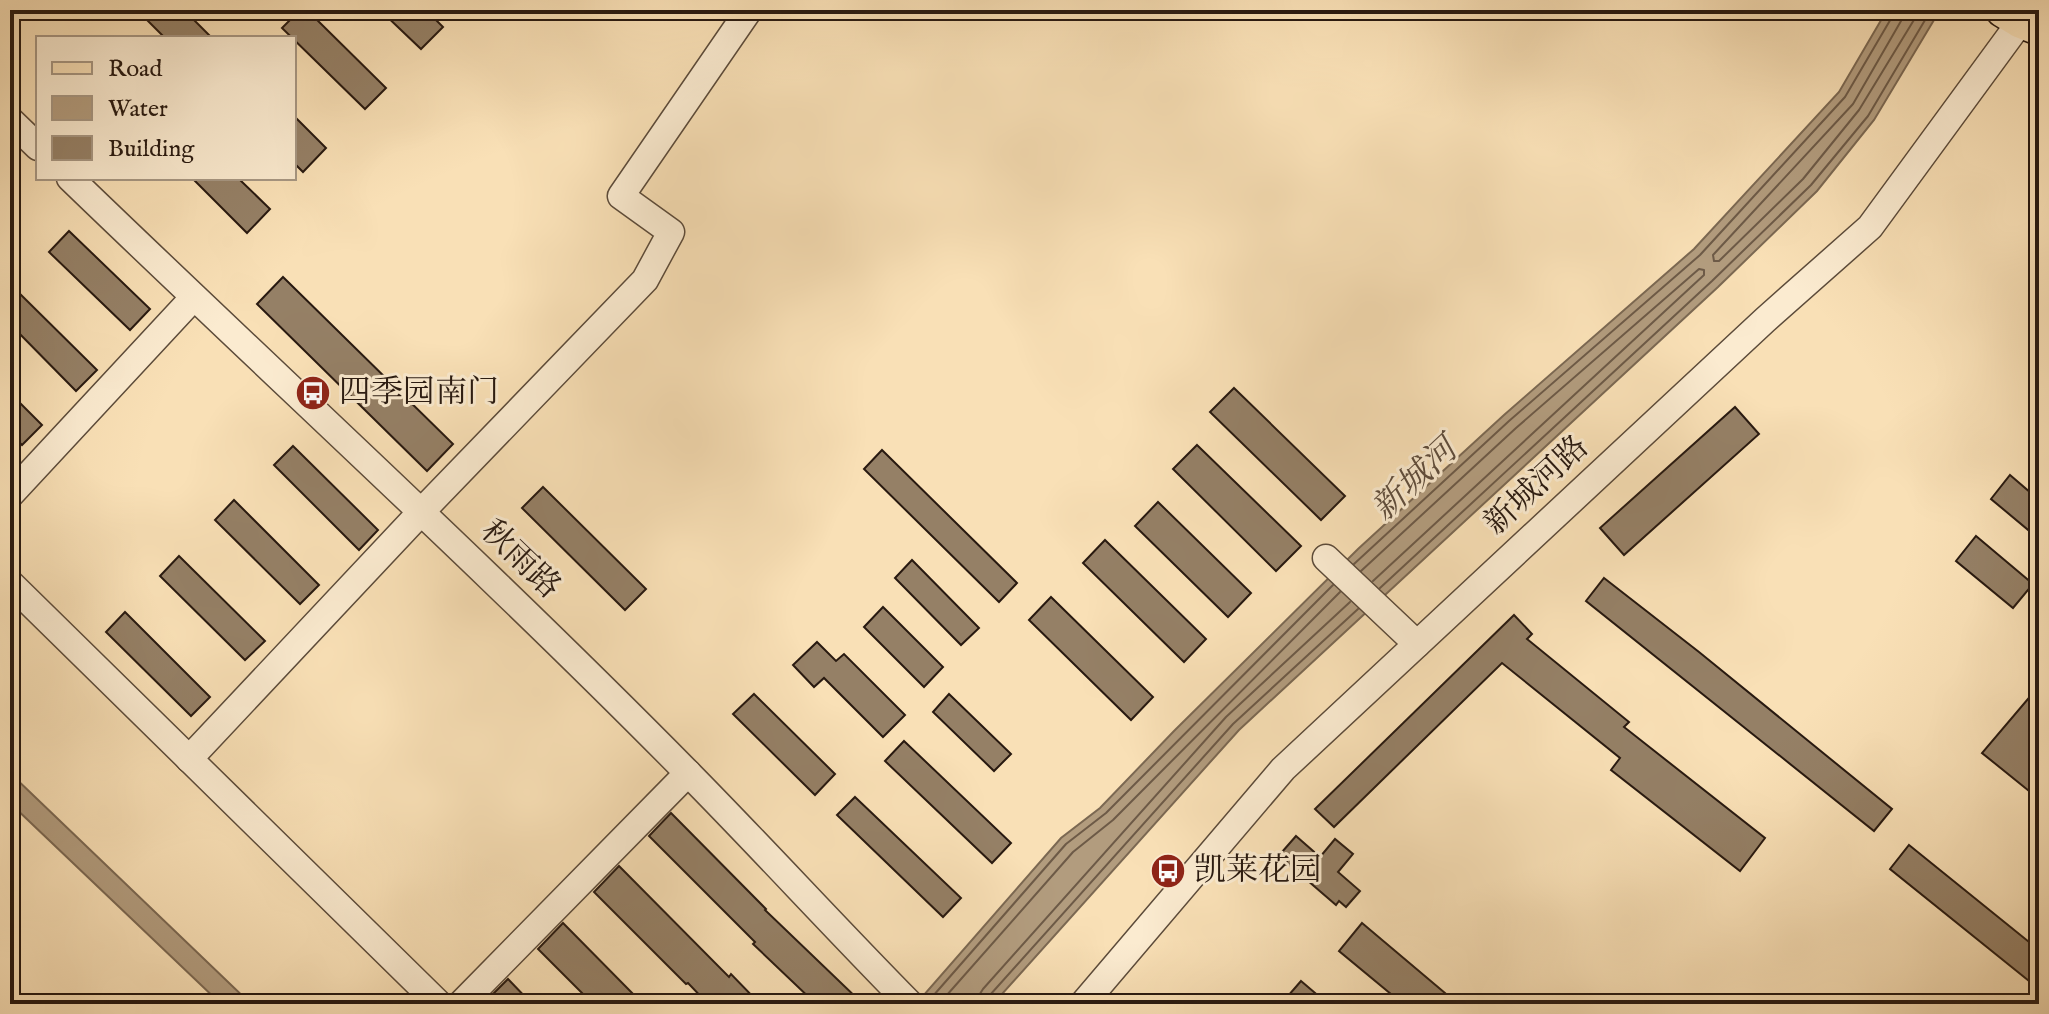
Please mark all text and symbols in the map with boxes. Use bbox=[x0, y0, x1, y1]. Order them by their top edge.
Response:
legend bbox=[36, 36, 296, 180]
text: Road bbox=[108, 54, 162, 85]
text: Water bbox=[108, 94, 168, 125]
text: Building bbox=[108, 134, 195, 165]
place label: 四季园南门 bbox=[339, 373, 499, 414]
bus stop icon: 四季园南门 bbox=[294, 374, 332, 412]
water label: 新城河 bbox=[1363, 425, 1471, 531]
street label: 新城河路 bbox=[1476, 427, 1598, 545]
street label: 秋雨路 bbox=[471, 512, 569, 608]
place label: 凯莱花园 bbox=[1194, 851, 1322, 892]
bus stop icon: 凯莱花园 bbox=[1149, 852, 1187, 890]

